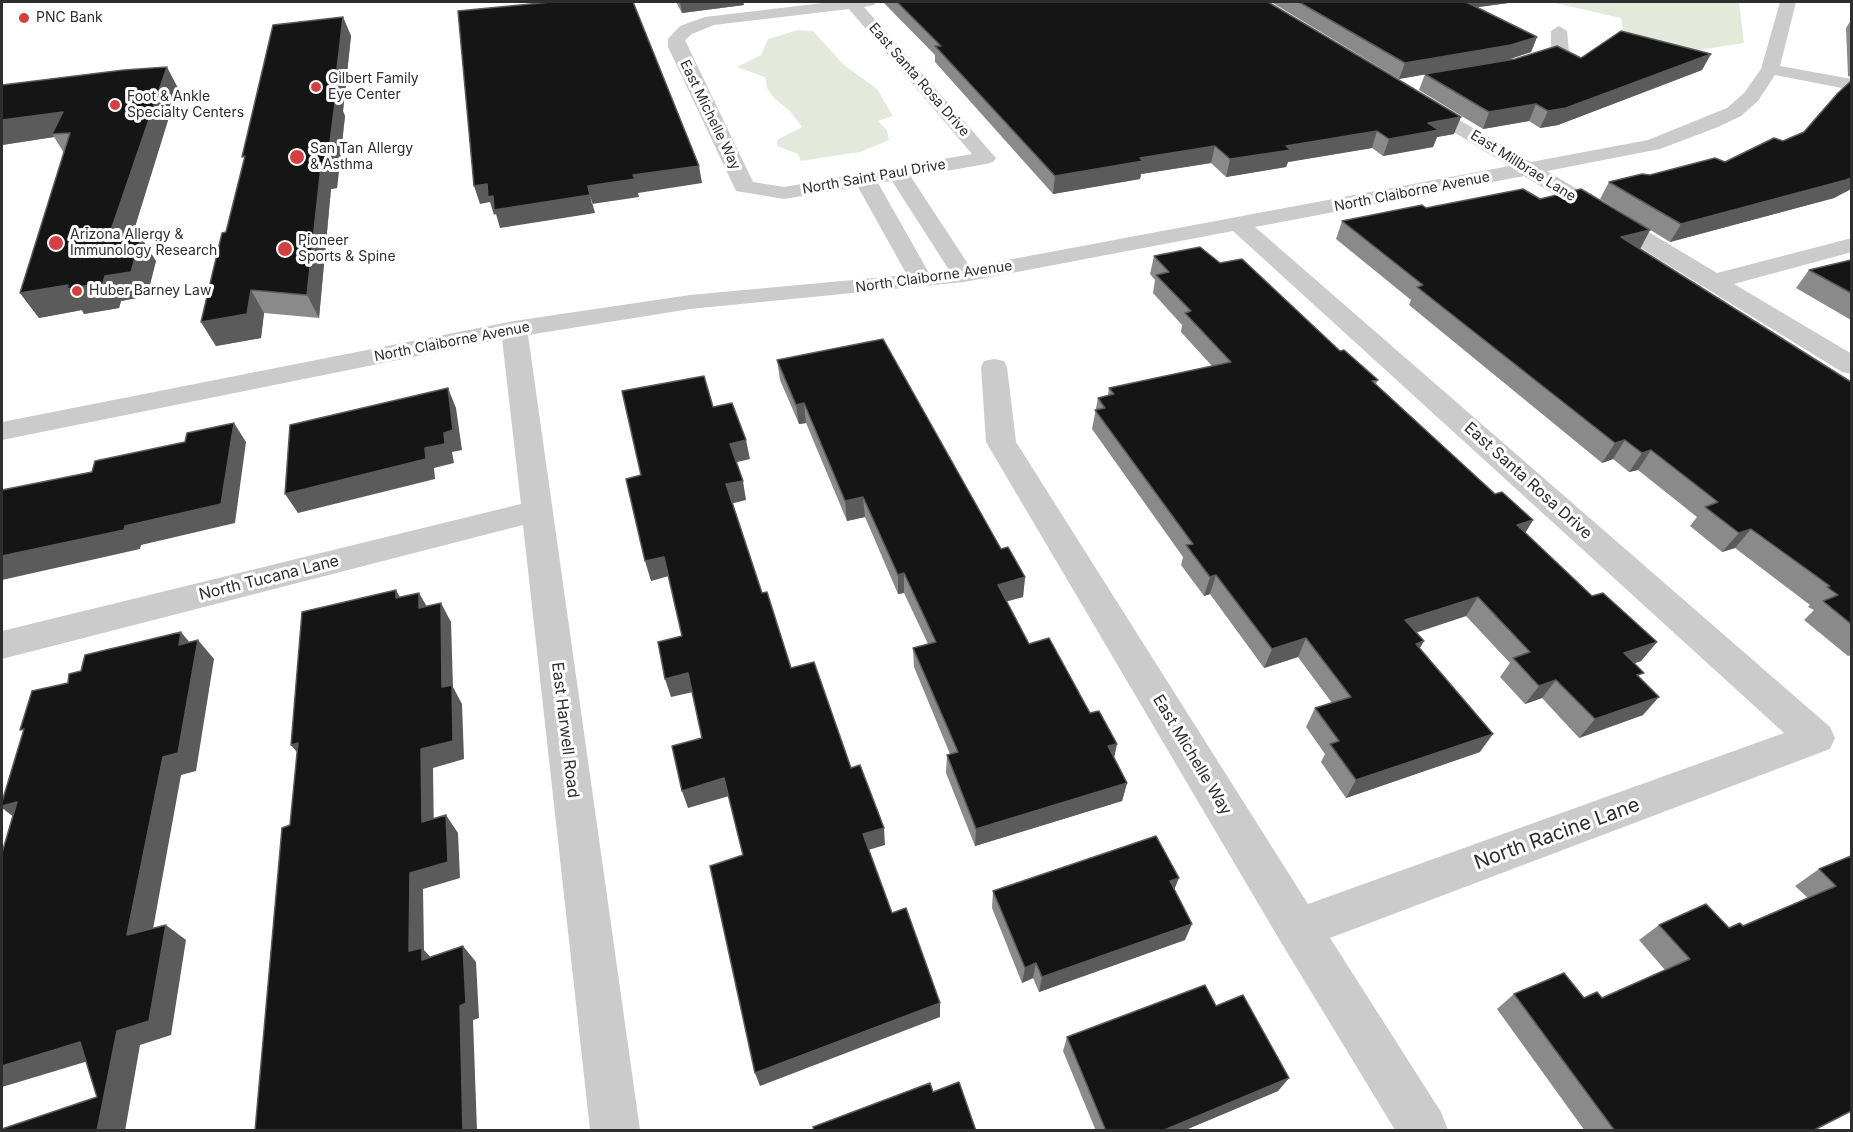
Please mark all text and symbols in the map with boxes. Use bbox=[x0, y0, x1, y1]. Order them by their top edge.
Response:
place label: PNC Bank bbox=[36, 10, 103, 26]
marker: PNC Bank bbox=[17, 11, 31, 25]
street label: East Santa Rosa Drive bbox=[865, 20, 973, 140]
street label: East Michelle Way bbox=[676, 57, 744, 173]
place label: Gilbert Family Eye Center bbox=[328, 71, 419, 104]
marker: Gilbert Family Eye Center bbox=[309, 80, 323, 94]
place label: Foot & Ankle Specialty Centers bbox=[127, 89, 244, 122]
marker: Foot & Ankle Specialty Centers bbox=[108, 98, 122, 112]
street label: East Millbrae Lane bbox=[1467, 127, 1579, 205]
place label: San Tan Allergy & Asthma bbox=[310, 141, 413, 174]
marker: San Tan Allergy & Asthma bbox=[288, 148, 306, 166]
street label: North Saint Paul Drive bbox=[801, 156, 947, 198]
street label: North Claiborne Avenue bbox=[1333, 169, 1491, 215]
place label: Arizona Allergy & Immunology Research bbox=[70, 227, 217, 260]
place label: Pioneer Sports & Spine bbox=[298, 233, 396, 266]
marker: Arizona Allergy & Immunology Research bbox=[47, 234, 65, 252]
marker: Pioneer Sports & Spine bbox=[276, 240, 294, 258]
street label: North Claiborne Avenue bbox=[855, 258, 1013, 296]
place label: Huber Barney Law bbox=[89, 283, 211, 299]
marker: Huber Barney Law bbox=[70, 284, 84, 298]
street label: North Claiborne Avenue bbox=[373, 319, 531, 365]
street label: East Santa Rosa Drive bbox=[1460, 418, 1596, 544]
street label: North Tucana Lane bbox=[197, 551, 341, 605]
street label: East Harwell Road bbox=[547, 661, 583, 799]
street label: East Michelle Way bbox=[1148, 691, 1236, 819]
street label: North Racine Lane bbox=[1471, 793, 1643, 875]

